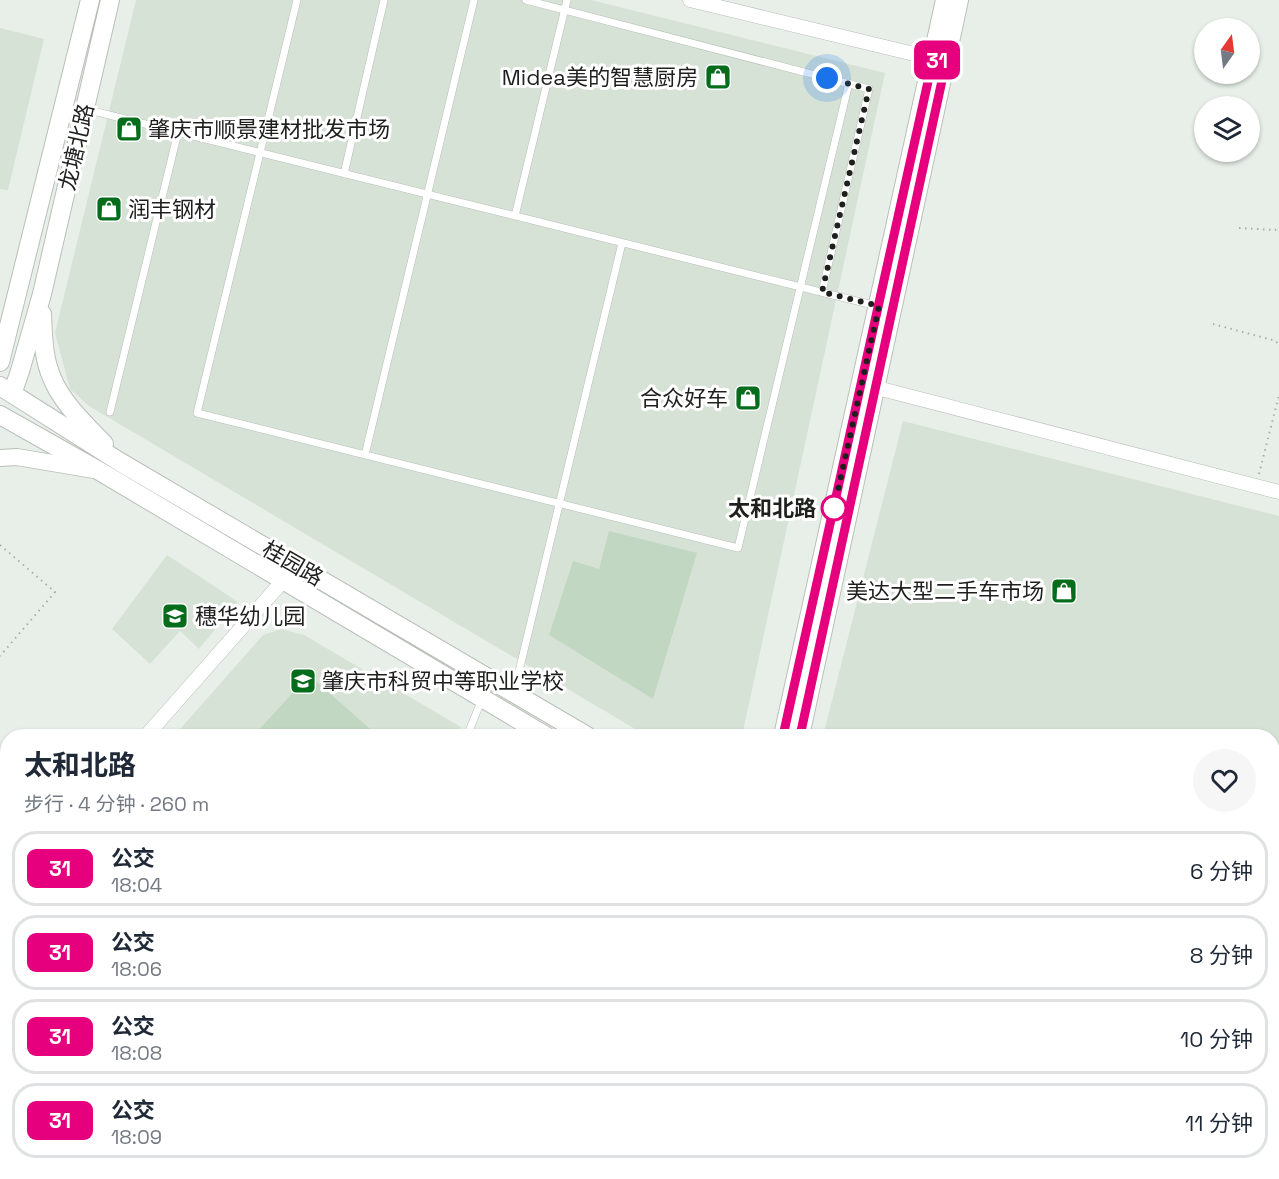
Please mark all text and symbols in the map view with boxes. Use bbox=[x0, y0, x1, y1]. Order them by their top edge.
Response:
north arrow bbox=[1194, 18, 1260, 84]
map controls bbox=[1194, 18, 1260, 162]
line badge: 31 bbox=[910, 40, 964, 80]
text: 31 bbox=[926, 47, 948, 74]
shop icon: Midea美的智慧厨房 bbox=[703, 62, 733, 92]
place label: Midea美的智慧厨房 bbox=[502, 63, 698, 91]
your location bbox=[812, 63, 842, 93]
button: layers bbox=[1194, 96, 1260, 162]
street label: 龙塘北路 bbox=[52, 101, 100, 193]
shop icon: 肇庆市顺景建材批发市场 bbox=[114, 114, 144, 144]
place label: 肇庆市顺景建材批发市场 bbox=[148, 115, 390, 143]
shop icon: 润丰钢材 bbox=[94, 194, 124, 224]
place label: 润丰钢材 bbox=[128, 195, 216, 223]
shop icon: 合众好车 bbox=[733, 383, 763, 413]
place label: 合众好车 bbox=[640, 384, 728, 412]
place label: 太和北路 bbox=[728, 494, 816, 522]
marker: 太和北路 bbox=[821, 495, 847, 521]
street label: 桂园路 bbox=[257, 534, 329, 592]
shop icon: 美达大型二手车市场 bbox=[1049, 576, 1079, 606]
place label: 美达大型二手车市场 bbox=[846, 577, 1044, 605]
school or university icon: 穗华幼儿园 bbox=[160, 601, 190, 631]
place label: 穗华幼儿园 bbox=[195, 602, 305, 630]
school or university icon: 肇庆市科贸中等职业学校 bbox=[288, 666, 318, 696]
place label: 肇庆市科贸中等职业学校 bbox=[322, 667, 564, 695]
text: 太和北路 bbox=[24, 747, 136, 783]
button: heart bbox=[1193, 749, 1256, 812]
text: 步行 · 4 分钟 · 260 m bbox=[24, 791, 209, 817]
text: 公交 bbox=[111, 844, 155, 872]
text: 31 bbox=[49, 855, 71, 882]
text: 6 分钟 bbox=[1190, 857, 1253, 885]
text: 18:04 bbox=[111, 872, 162, 898]
text: 公交 bbox=[111, 928, 155, 956]
text: 31 bbox=[49, 939, 71, 966]
text: 8 分钟 bbox=[1190, 941, 1253, 969]
text: 18:06 bbox=[111, 956, 162, 982]
text: 公交 bbox=[111, 1012, 155, 1040]
text: 31 bbox=[49, 1023, 71, 1050]
text: 10 分钟 bbox=[1180, 1025, 1253, 1053]
text: 18:08 bbox=[111, 1040, 162, 1066]
text: 公交 bbox=[111, 1096, 155, 1124]
text: 31 bbox=[49, 1107, 71, 1134]
text: 11 分钟 bbox=[1185, 1109, 1253, 1137]
text: 18:09 bbox=[111, 1124, 162, 1150]

